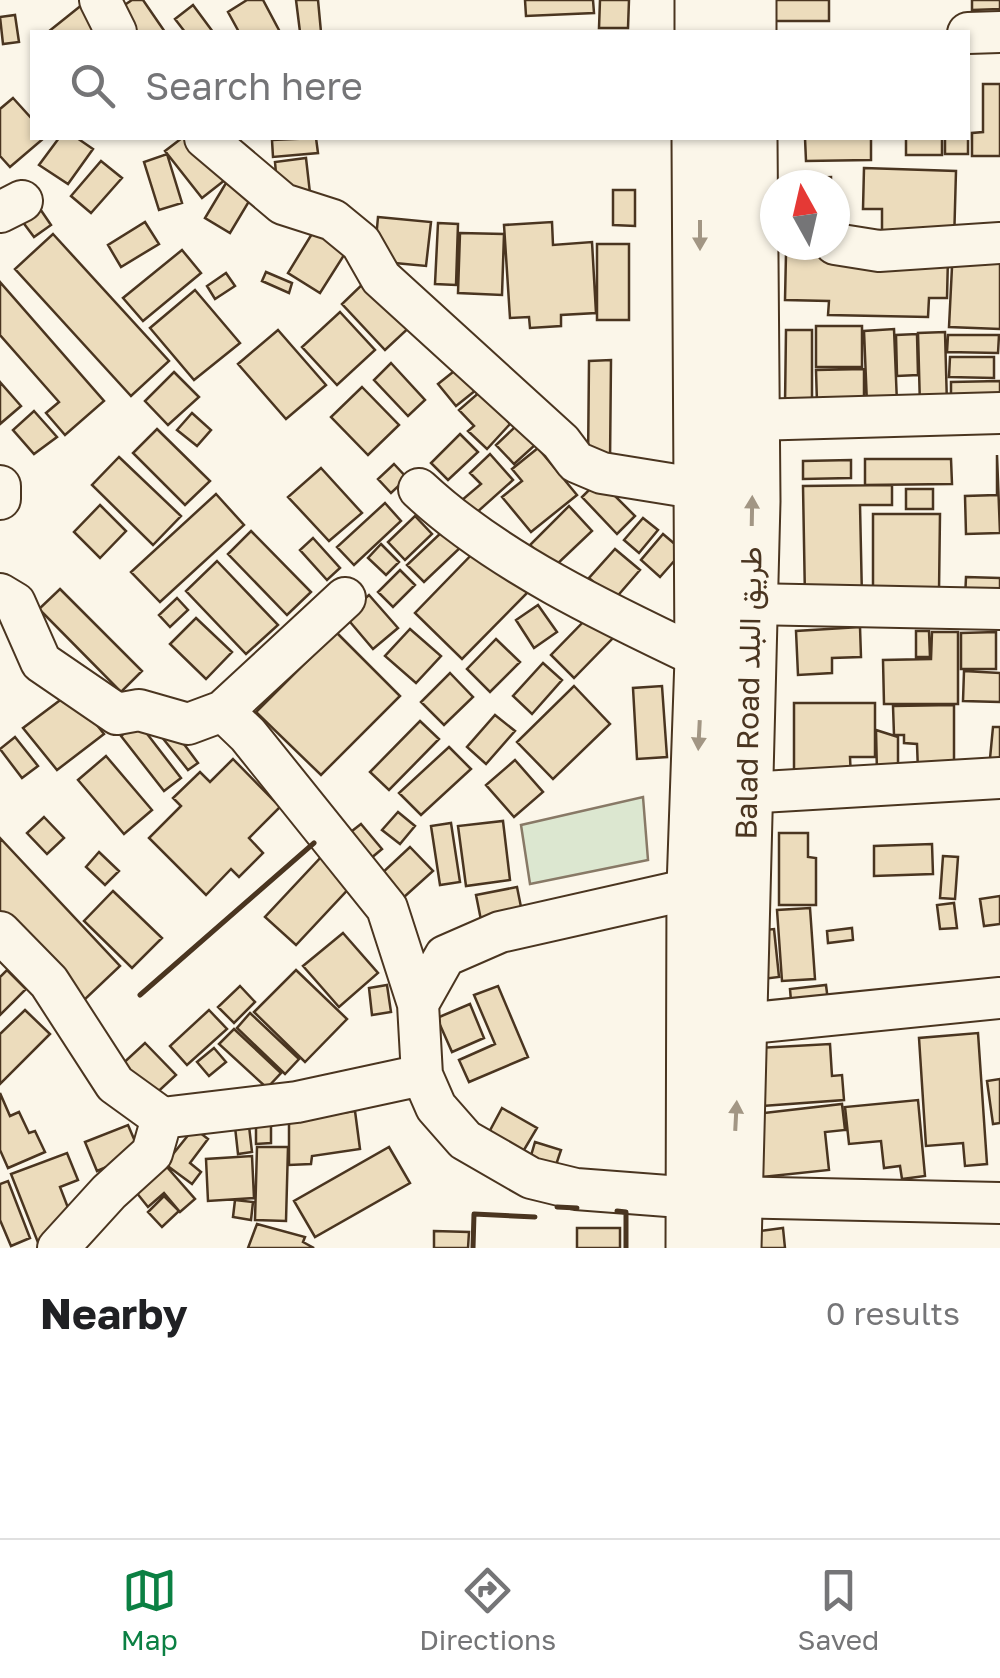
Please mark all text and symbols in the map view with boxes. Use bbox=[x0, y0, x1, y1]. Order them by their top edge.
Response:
search box bbox=[30, 30, 970, 140]
icon: search bbox=[65, 58, 120, 113]
text: Search here bbox=[145, 63, 363, 108]
north arrow bbox=[760, 170, 850, 260]
one-way arrow bbox=[692, 219, 708, 251]
one-way arrow bbox=[744, 494, 760, 526]
street label: Balad Road طريق البلد bbox=[727, 546, 770, 840]
one-way arrow bbox=[691, 719, 707, 751]
one-way arrow bbox=[728, 1099, 744, 1131]
text: Nearby bbox=[40, 1288, 188, 1338]
text: 0 results bbox=[826, 1294, 960, 1332]
tab: Map bbox=[121, 1563, 178, 1656]
tab: Directions bbox=[419, 1563, 556, 1656]
tab: Saved bbox=[797, 1563, 879, 1656]

